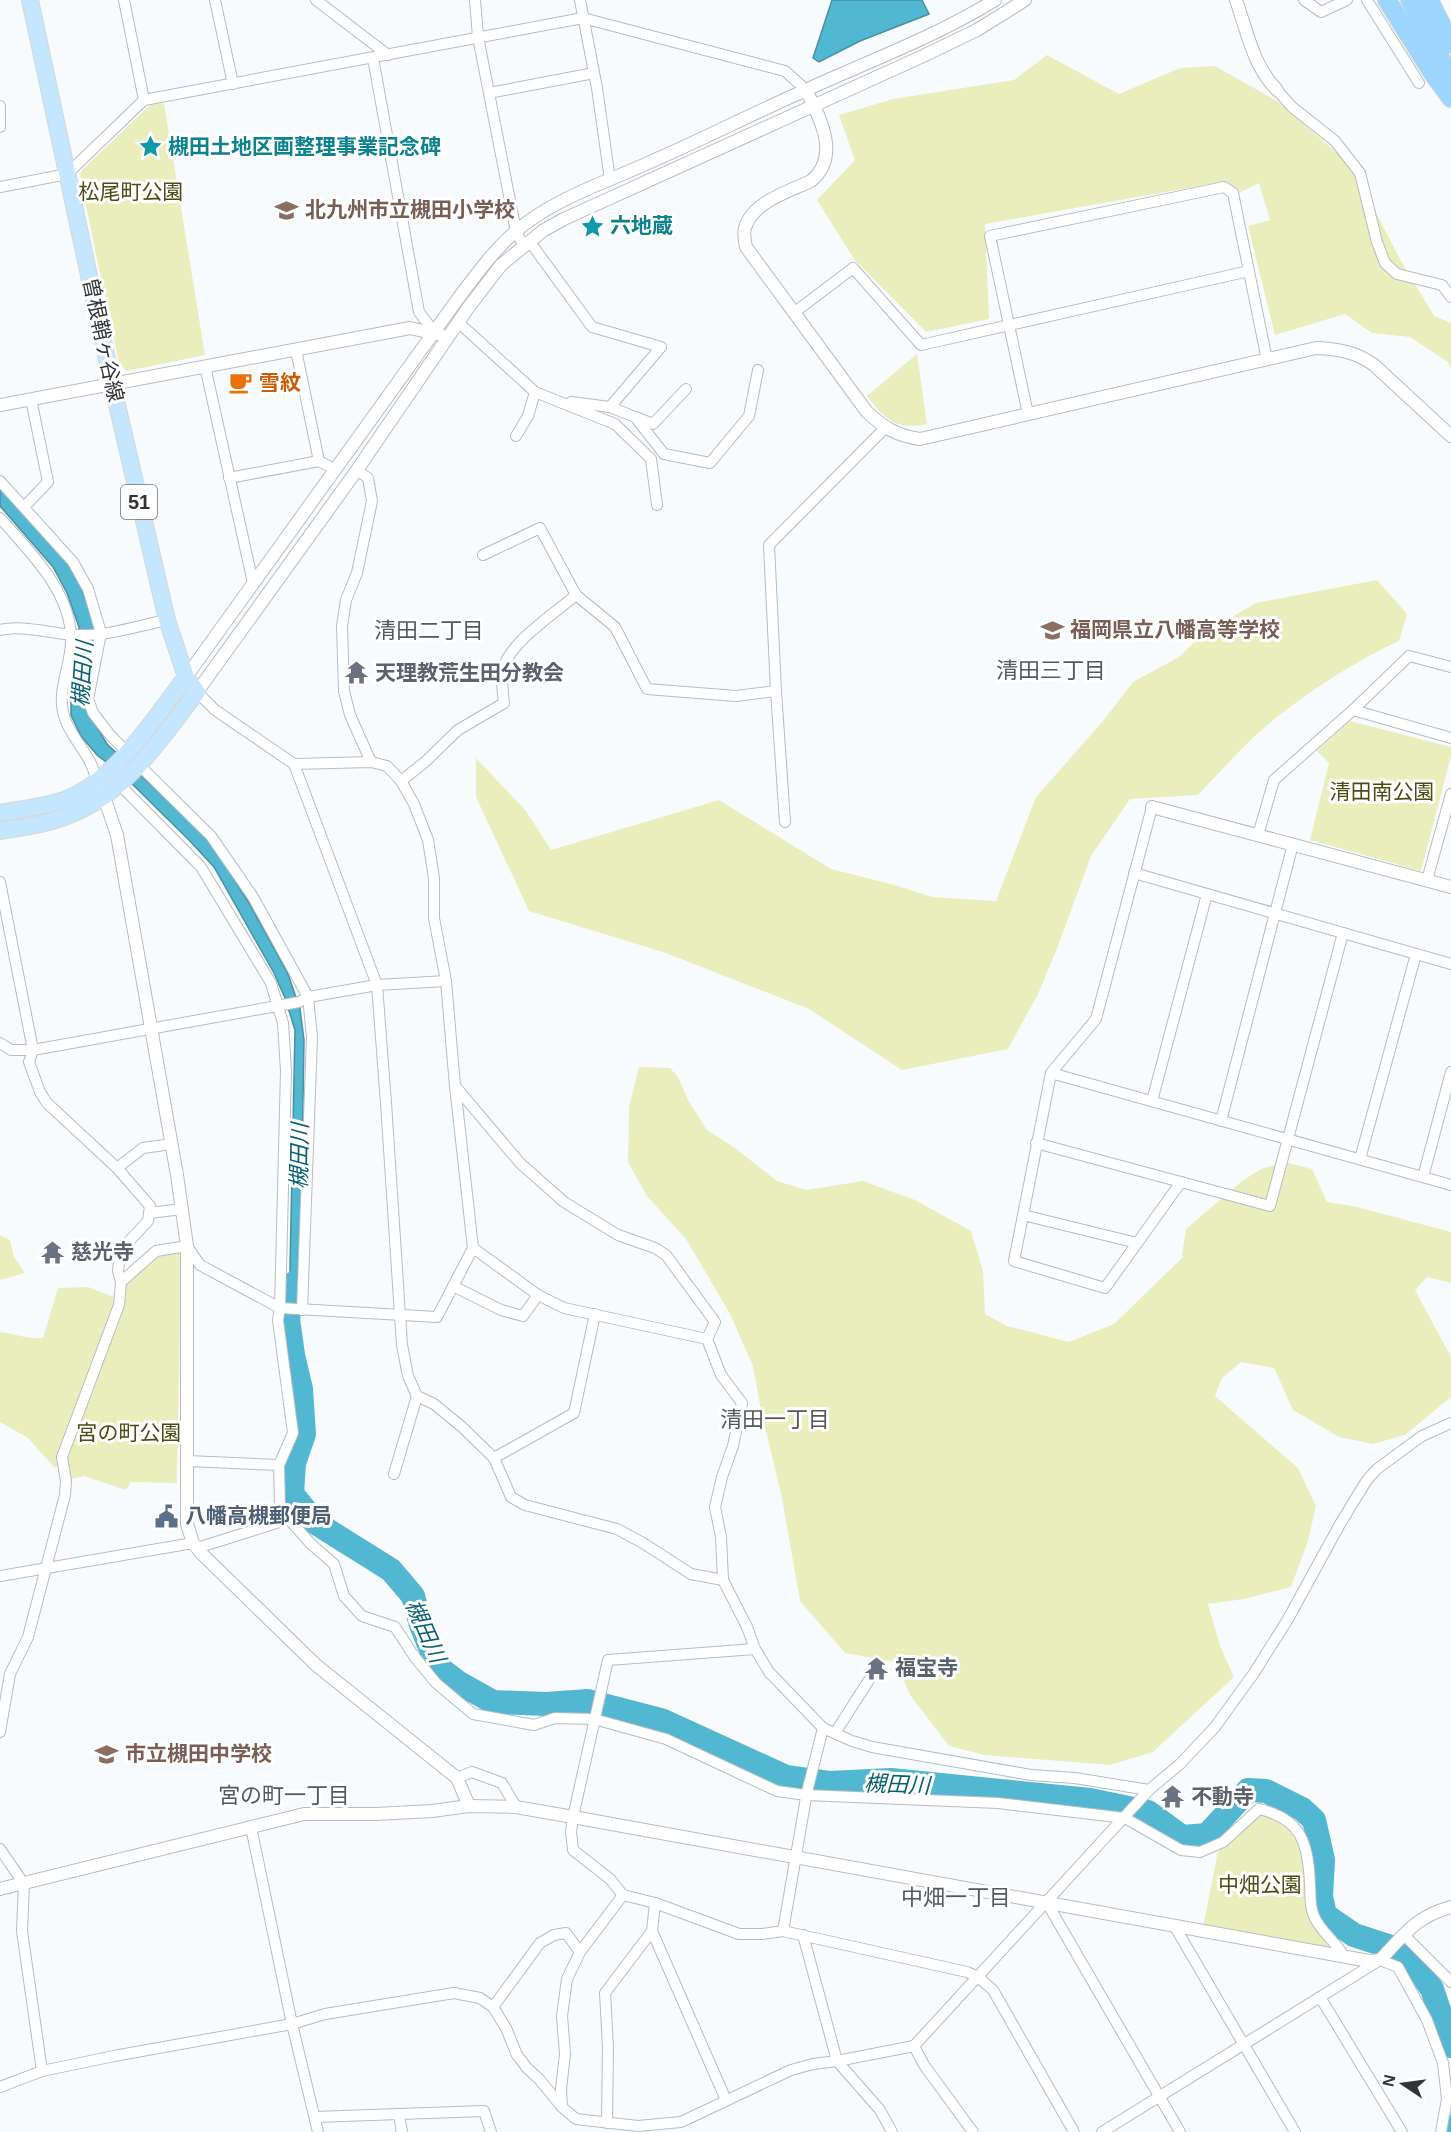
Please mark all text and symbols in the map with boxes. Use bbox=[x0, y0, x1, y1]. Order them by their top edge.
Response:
place icon: 槻田土地区画整理事業記念碑 bbox=[137, 134, 163, 160]
place label: 槻田土地区画整理事業記念碑 bbox=[168, 135, 441, 158]
park label: 松尾町公園 bbox=[79, 180, 184, 203]
school or university icon: 北九州市立槻田小学校 bbox=[274, 197, 300, 223]
place label: 北九州市立槻田小学校 bbox=[305, 198, 515, 221]
place icon: 六地蔵 bbox=[579, 213, 605, 239]
place label: 六地蔵 bbox=[610, 214, 673, 237]
street label: 曽根鞘ヶ谷線 bbox=[79, 276, 128, 404]
cafe icon: 雪紋 bbox=[228, 370, 254, 396]
place label: 雪紋 bbox=[259, 371, 301, 394]
road number: 51 bbox=[121, 485, 157, 519]
school or university icon: 福岡県立八幡高等学校 bbox=[1039, 617, 1065, 643]
district label: 清田二丁目 bbox=[374, 618, 484, 643]
place label: 福岡県立八幡高等学校 bbox=[1070, 618, 1280, 641]
water label: 槻田川 bbox=[68, 638, 97, 708]
district label: 清田三丁目 bbox=[996, 658, 1106, 683]
temple icon: 天理教荒生田分教会 bbox=[344, 660, 370, 686]
place label: 天理教荒生田分教会 bbox=[375, 661, 564, 684]
park label: 清田南公園 bbox=[1330, 780, 1435, 803]
water label: 槻田川 bbox=[286, 1121, 313, 1189]
temple icon: 慈光寺 bbox=[40, 1239, 66, 1265]
place label: 慈光寺 bbox=[71, 1240, 134, 1263]
district label: 清田一丁目 bbox=[720, 1407, 830, 1432]
park label: 宮の町公園 bbox=[77, 1421, 182, 1444]
public building icon: 八幡高槻郵便局 bbox=[154, 1503, 180, 1529]
place label: 八幡高槻郵便局 bbox=[185, 1504, 332, 1527]
water label: 槻田川 bbox=[401, 1596, 451, 1668]
temple icon: 福宝寺 bbox=[864, 1655, 890, 1681]
place label: 福宝寺 bbox=[895, 1656, 958, 1679]
school or university icon: 市立槻田中学校 bbox=[94, 1741, 120, 1767]
place label: 市立槻田中学校 bbox=[125, 1742, 272, 1765]
water label: 槻田川 bbox=[864, 1771, 932, 1798]
district label: 宮の町一丁目 bbox=[218, 1783, 350, 1808]
temple icon: 不動寺 bbox=[1160, 1784, 1186, 1810]
place label: 不動寺 bbox=[1191, 1785, 1254, 1808]
park label: 中畑公園 bbox=[1218, 1873, 1302, 1896]
district label: 中畑一丁目 bbox=[901, 1885, 1011, 1910]
north arrow bbox=[1373, 2054, 1433, 2114]
text: N bbox=[1379, 2073, 1398, 2088]

